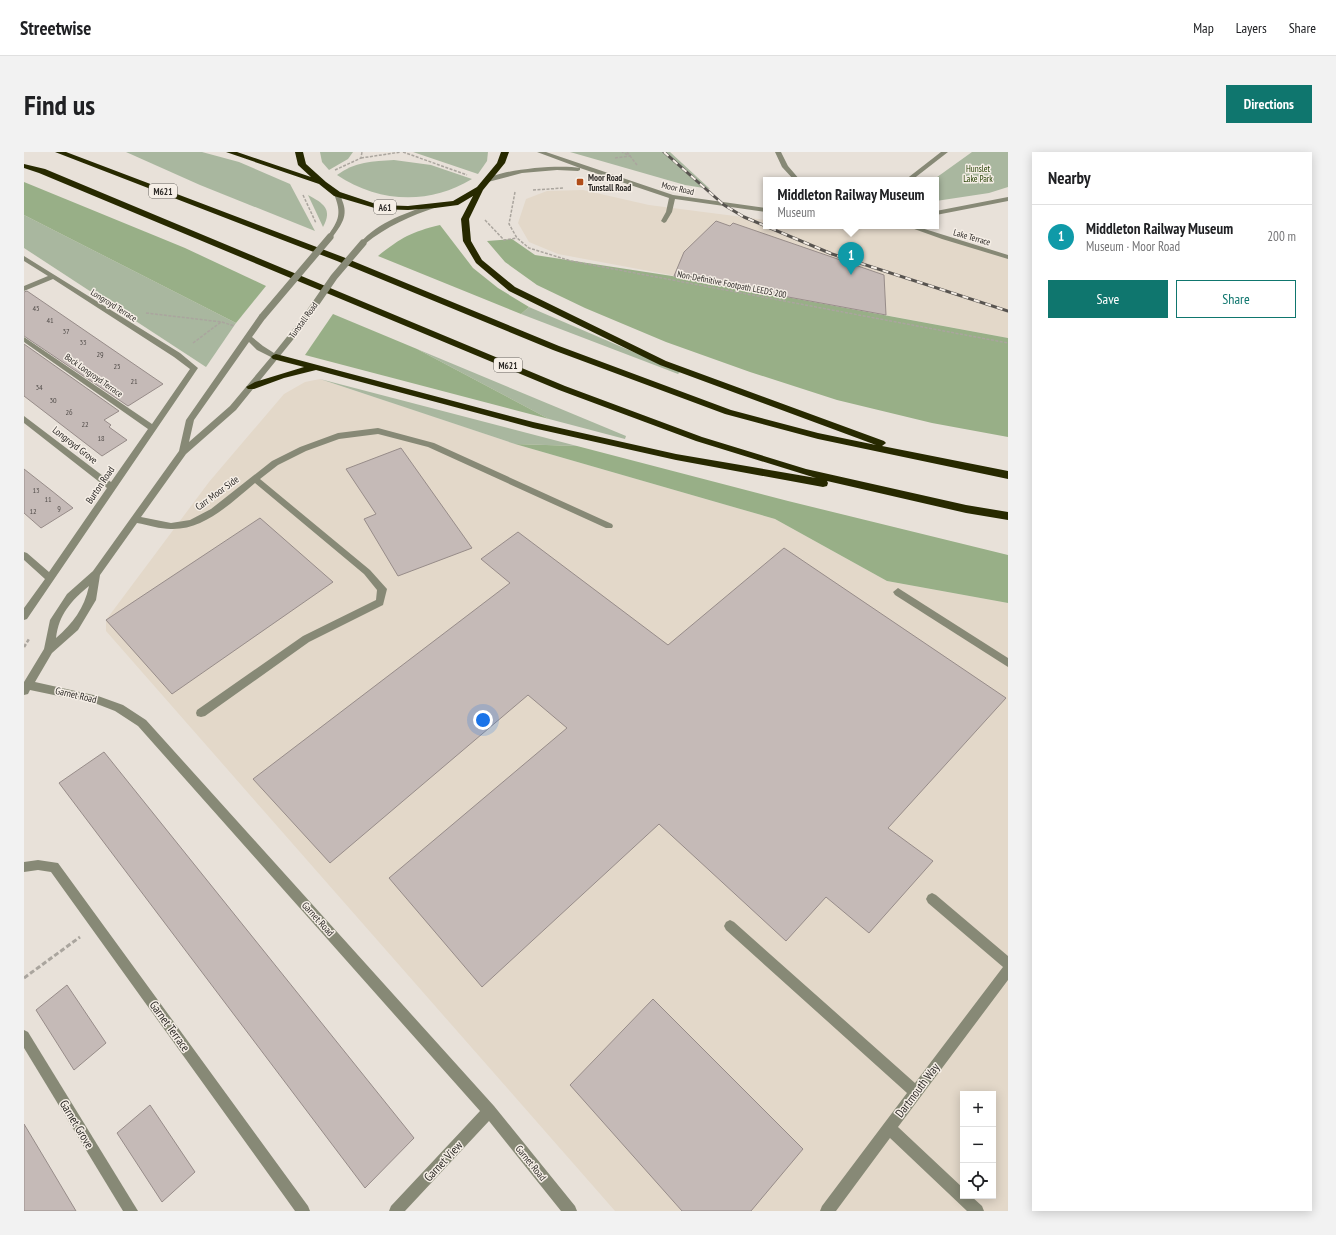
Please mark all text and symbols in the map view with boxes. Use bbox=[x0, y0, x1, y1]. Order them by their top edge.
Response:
text: Streetwise bbox=[20, 16, 91, 40]
text: Map bbox=[1193, 19, 1214, 37]
text: Layers bbox=[1236, 19, 1267, 37]
text: Share bbox=[1289, 19, 1316, 37]
button: Directions bbox=[1226, 85, 1312, 123]
text: Find us bbox=[24, 86, 95, 123]
park label: Hunslet Lake Park bbox=[963, 163, 993, 184]
text: Nearby bbox=[1048, 167, 1091, 189]
place label: Moor Road Tunstall Road bbox=[588, 172, 631, 193]
marker: Moor Road Tunstall Road bbox=[575, 177, 585, 187]
popup bbox=[763, 177, 939, 229]
street label: Moor Road bbox=[661, 179, 696, 197]
road number: M621 bbox=[149, 184, 177, 198]
text: Middleton Railway Museum bbox=[777, 185, 925, 204]
road number: A61 bbox=[374, 200, 396, 214]
text: Museum bbox=[777, 204, 815, 221]
text: Middleton Railway Museum bbox=[1086, 219, 1233, 238]
street label: Lake Terrace bbox=[952, 226, 992, 248]
text: 1 bbox=[1058, 228, 1064, 245]
text: 200 m bbox=[1267, 228, 1296, 245]
text: Museum · Moor Road bbox=[1086, 238, 1180, 255]
pin: 1 bbox=[838, 242, 864, 275]
street label: Non-Definitive Footpath LEEDS 200 bbox=[676, 268, 788, 300]
button: Save bbox=[1048, 280, 1168, 318]
button: Share bbox=[1176, 280, 1296, 318]
street label: Longroyd Terrace bbox=[89, 286, 139, 324]
street label: Tunstall Road bbox=[286, 300, 320, 340]
house number: 45 bbox=[32, 303, 40, 313]
house number: 41 bbox=[46, 315, 54, 325]
house number: 37 bbox=[62, 326, 70, 336]
house number: 33 bbox=[79, 337, 87, 347]
house number: 29 bbox=[96, 349, 104, 359]
street label: Back Longroyd Terrace bbox=[63, 351, 125, 399]
road number: M621 bbox=[494, 358, 522, 372]
house number: 25 bbox=[113, 361, 121, 371]
house number: 21 bbox=[130, 376, 138, 386]
house number: 34 bbox=[35, 382, 43, 392]
house number: 30 bbox=[49, 395, 57, 405]
house number: 26 bbox=[65, 407, 73, 417]
house number: 22 bbox=[81, 419, 89, 429]
street label: Longroyd Grove bbox=[50, 423, 100, 467]
house number: 18 bbox=[97, 433, 105, 443]
street label: Burton Road bbox=[83, 464, 117, 506]
street label: Carr Moor Side bbox=[193, 473, 241, 513]
house number: 13 bbox=[32, 485, 40, 495]
house number: 11 bbox=[44, 494, 52, 504]
house number: 9 bbox=[57, 503, 61, 513]
house number: 12 bbox=[29, 506, 37, 516]
street label: Garnet Road bbox=[54, 684, 98, 706]
your location bbox=[473, 710, 493, 730]
street label: Garnet Road bbox=[299, 899, 337, 939]
street label: Garnet Terrace bbox=[147, 998, 194, 1054]
street label: Dartmouth Way bbox=[892, 1060, 943, 1120]
map controls bbox=[960, 1091, 996, 1199]
button: + bbox=[960, 1091, 996, 1127]
street label: Garnet Grove bbox=[57, 1097, 97, 1151]
button: − bbox=[960, 1127, 996, 1163]
street label: Garnet View bbox=[421, 1137, 466, 1184]
street label: Garnet Road bbox=[513, 1143, 549, 1183]
button: locate bbox=[960, 1163, 996, 1199]

